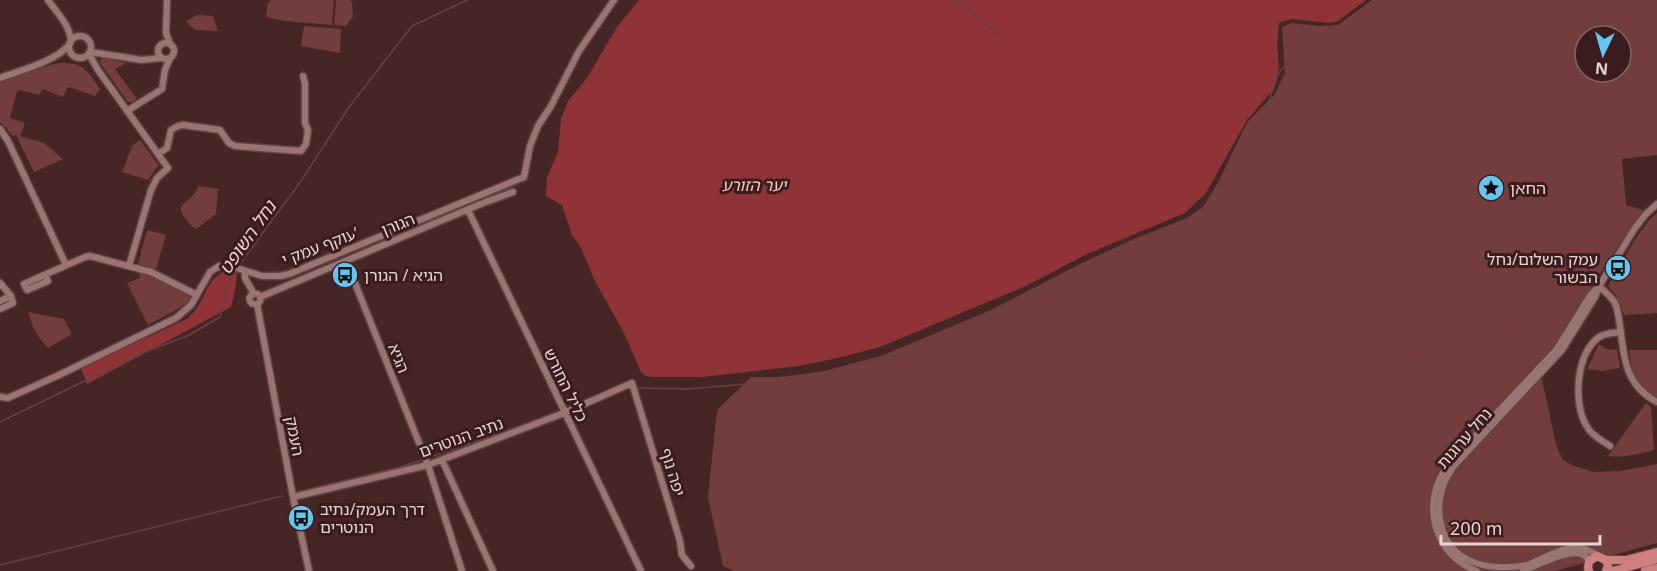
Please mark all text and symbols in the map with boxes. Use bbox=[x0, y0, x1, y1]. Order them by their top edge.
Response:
north arrow bbox=[1573, 24, 1633, 84]
text: N bbox=[1594, 57, 1609, 80]
place icon: החאן bbox=[1476, 173, 1506, 203]
park label: יער הזורע bbox=[722, 174, 788, 196]
place label: החאן bbox=[1510, 177, 1546, 199]
water label: נחל השופט bbox=[213, 194, 282, 279]
street label: הגורן bbox=[378, 207, 418, 241]
street label: עוקף עמק י’ bbox=[278, 221, 362, 271]
place label: עמק השלום/נחל הבשור bbox=[1487, 248, 1598, 288]
bus stop icon: עמק השלום/נחל הבשור bbox=[1603, 253, 1633, 283]
bus stop icon: הגיא / הגורן bbox=[330, 260, 360, 290]
place label: הגיא / הגורן bbox=[364, 264, 443, 286]
street label: הגיא bbox=[383, 340, 415, 376]
street label: כליל החורש bbox=[539, 345, 593, 425]
street label: נחל ערוגות bbox=[1432, 403, 1496, 473]
street label: נתיב הנוטרים bbox=[416, 412, 506, 462]
street label: העמק bbox=[280, 414, 310, 458]
street label: יפה נוף bbox=[655, 445, 691, 499]
place label: דרך העמק/נתיב הנוטרים bbox=[320, 498, 425, 538]
bus stop icon: דרך העמק/נתיב הנוטרים bbox=[286, 503, 316, 533]
scale bar bbox=[1441, 508, 1600, 546]
text: 200 m bbox=[1450, 516, 1502, 540]

